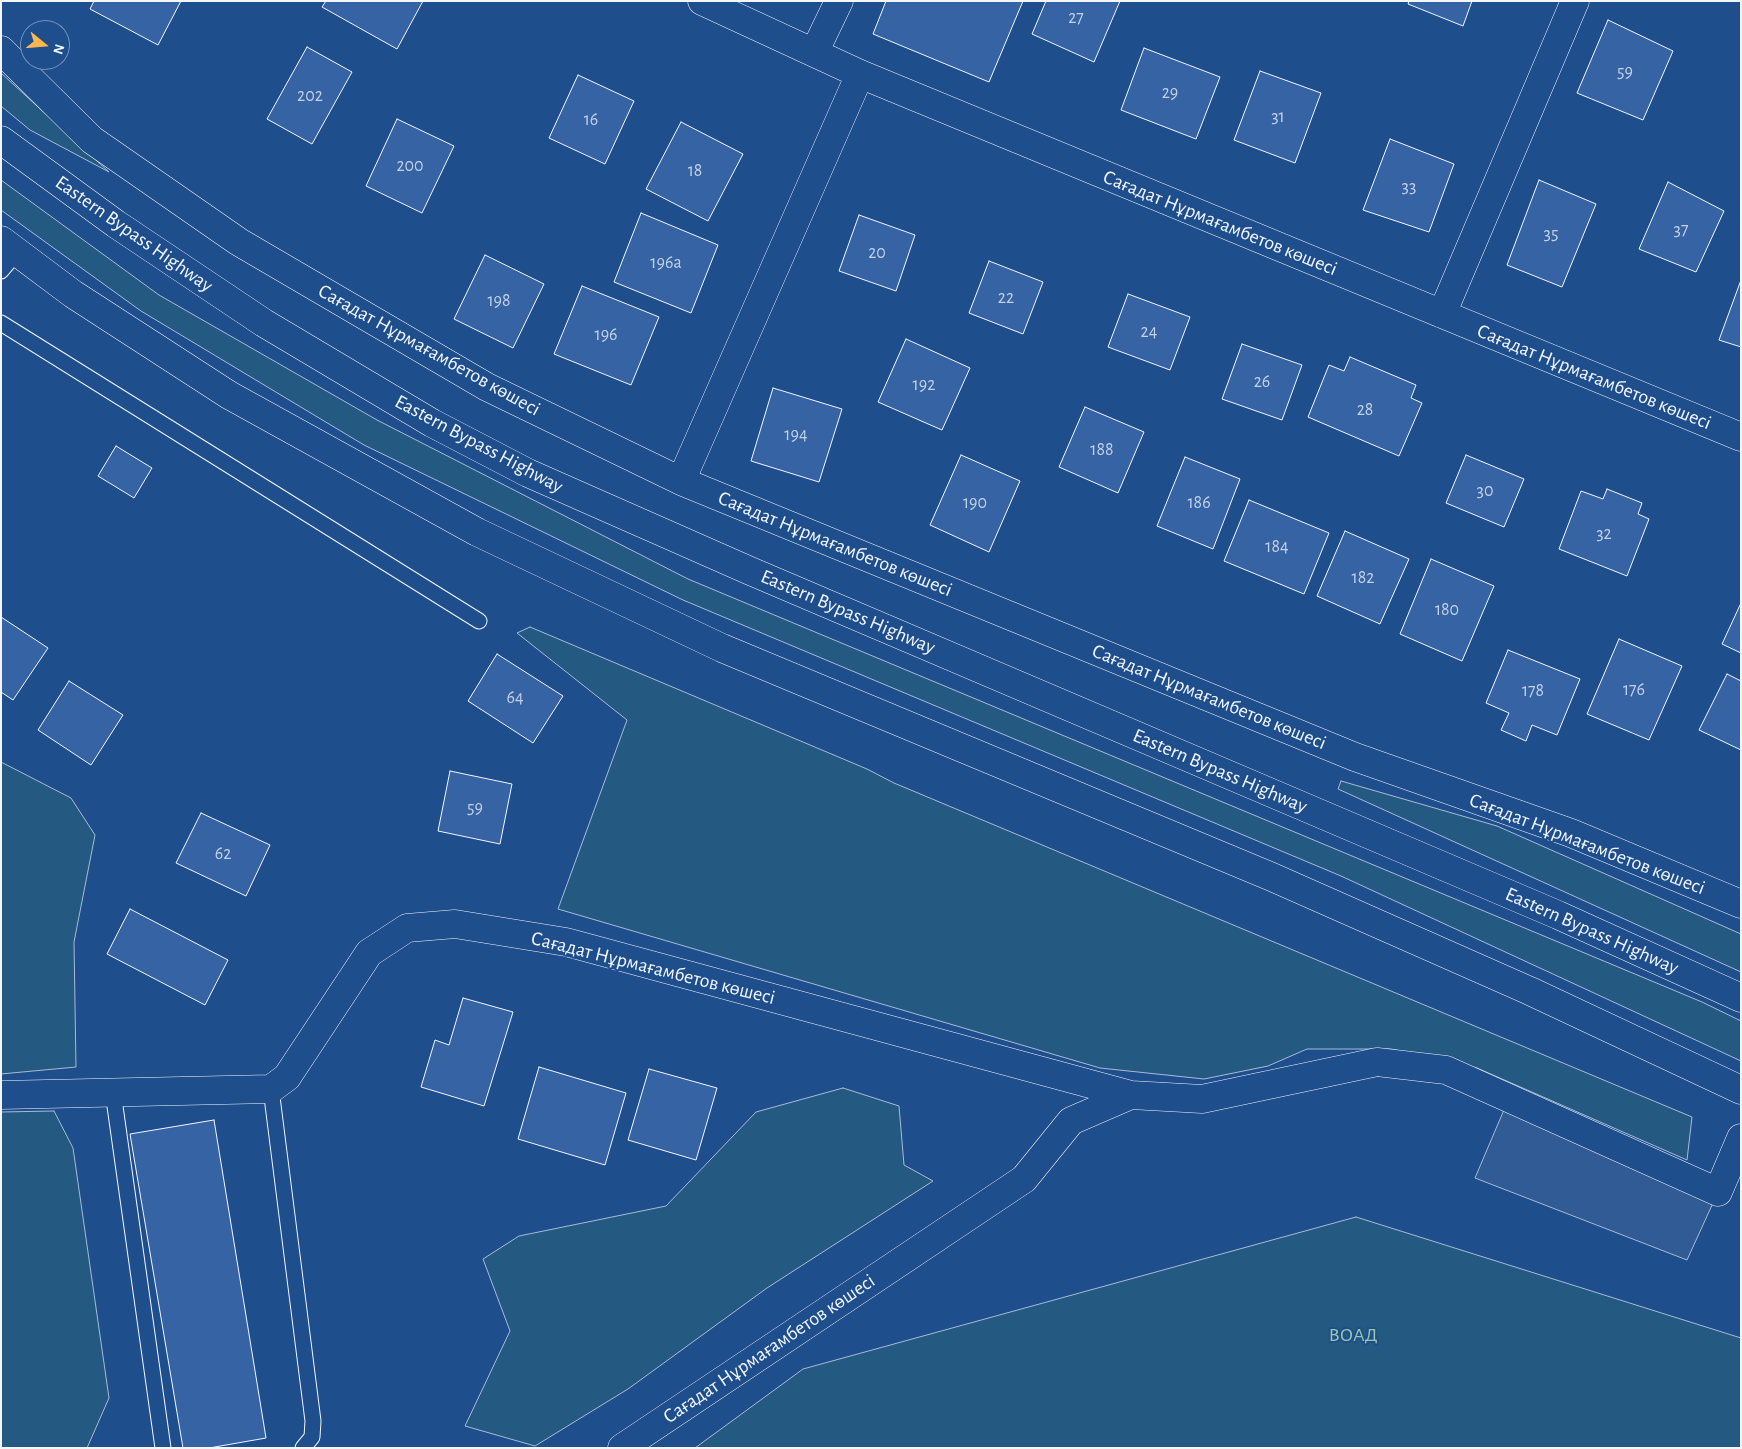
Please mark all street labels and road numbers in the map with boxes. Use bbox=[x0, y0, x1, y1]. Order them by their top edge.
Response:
street label: Сағадат Нұрмағамбетов көшесі bbox=[1099, 165, 1341, 281]
street label: Eastern Bypass Highway bbox=[51, 171, 217, 297]
street label: Сағадат Нұрмағамбетов көшесі bbox=[313, 279, 545, 421]
street label: Сағадат Нұрмағамбетов көшесі bbox=[1473, 319, 1715, 435]
street label: Eastern Bypass Highway bbox=[391, 389, 567, 499]
street label: Сағадат Нұрмағамбетов көшесі bbox=[714, 486, 956, 602]
street label: Eastern Bypass Highway bbox=[757, 564, 939, 660]
street label: Сағадат Нұрмағамбетов көшесі bbox=[1088, 639, 1330, 755]
street label: Eastern Bypass Highway bbox=[1129, 723, 1311, 819]
street label: Сағадат Нұрмағамбетов көшесі bbox=[1466, 788, 1708, 900]
street label: Eastern Bypass Highway bbox=[1502, 882, 1682, 980]
street label: Сағадат Нұрмағамбетов көшесі bbox=[528, 926, 778, 1010]
street label: Сағадат Нұрмағамбетов көшесі bbox=[658, 1269, 880, 1429]

